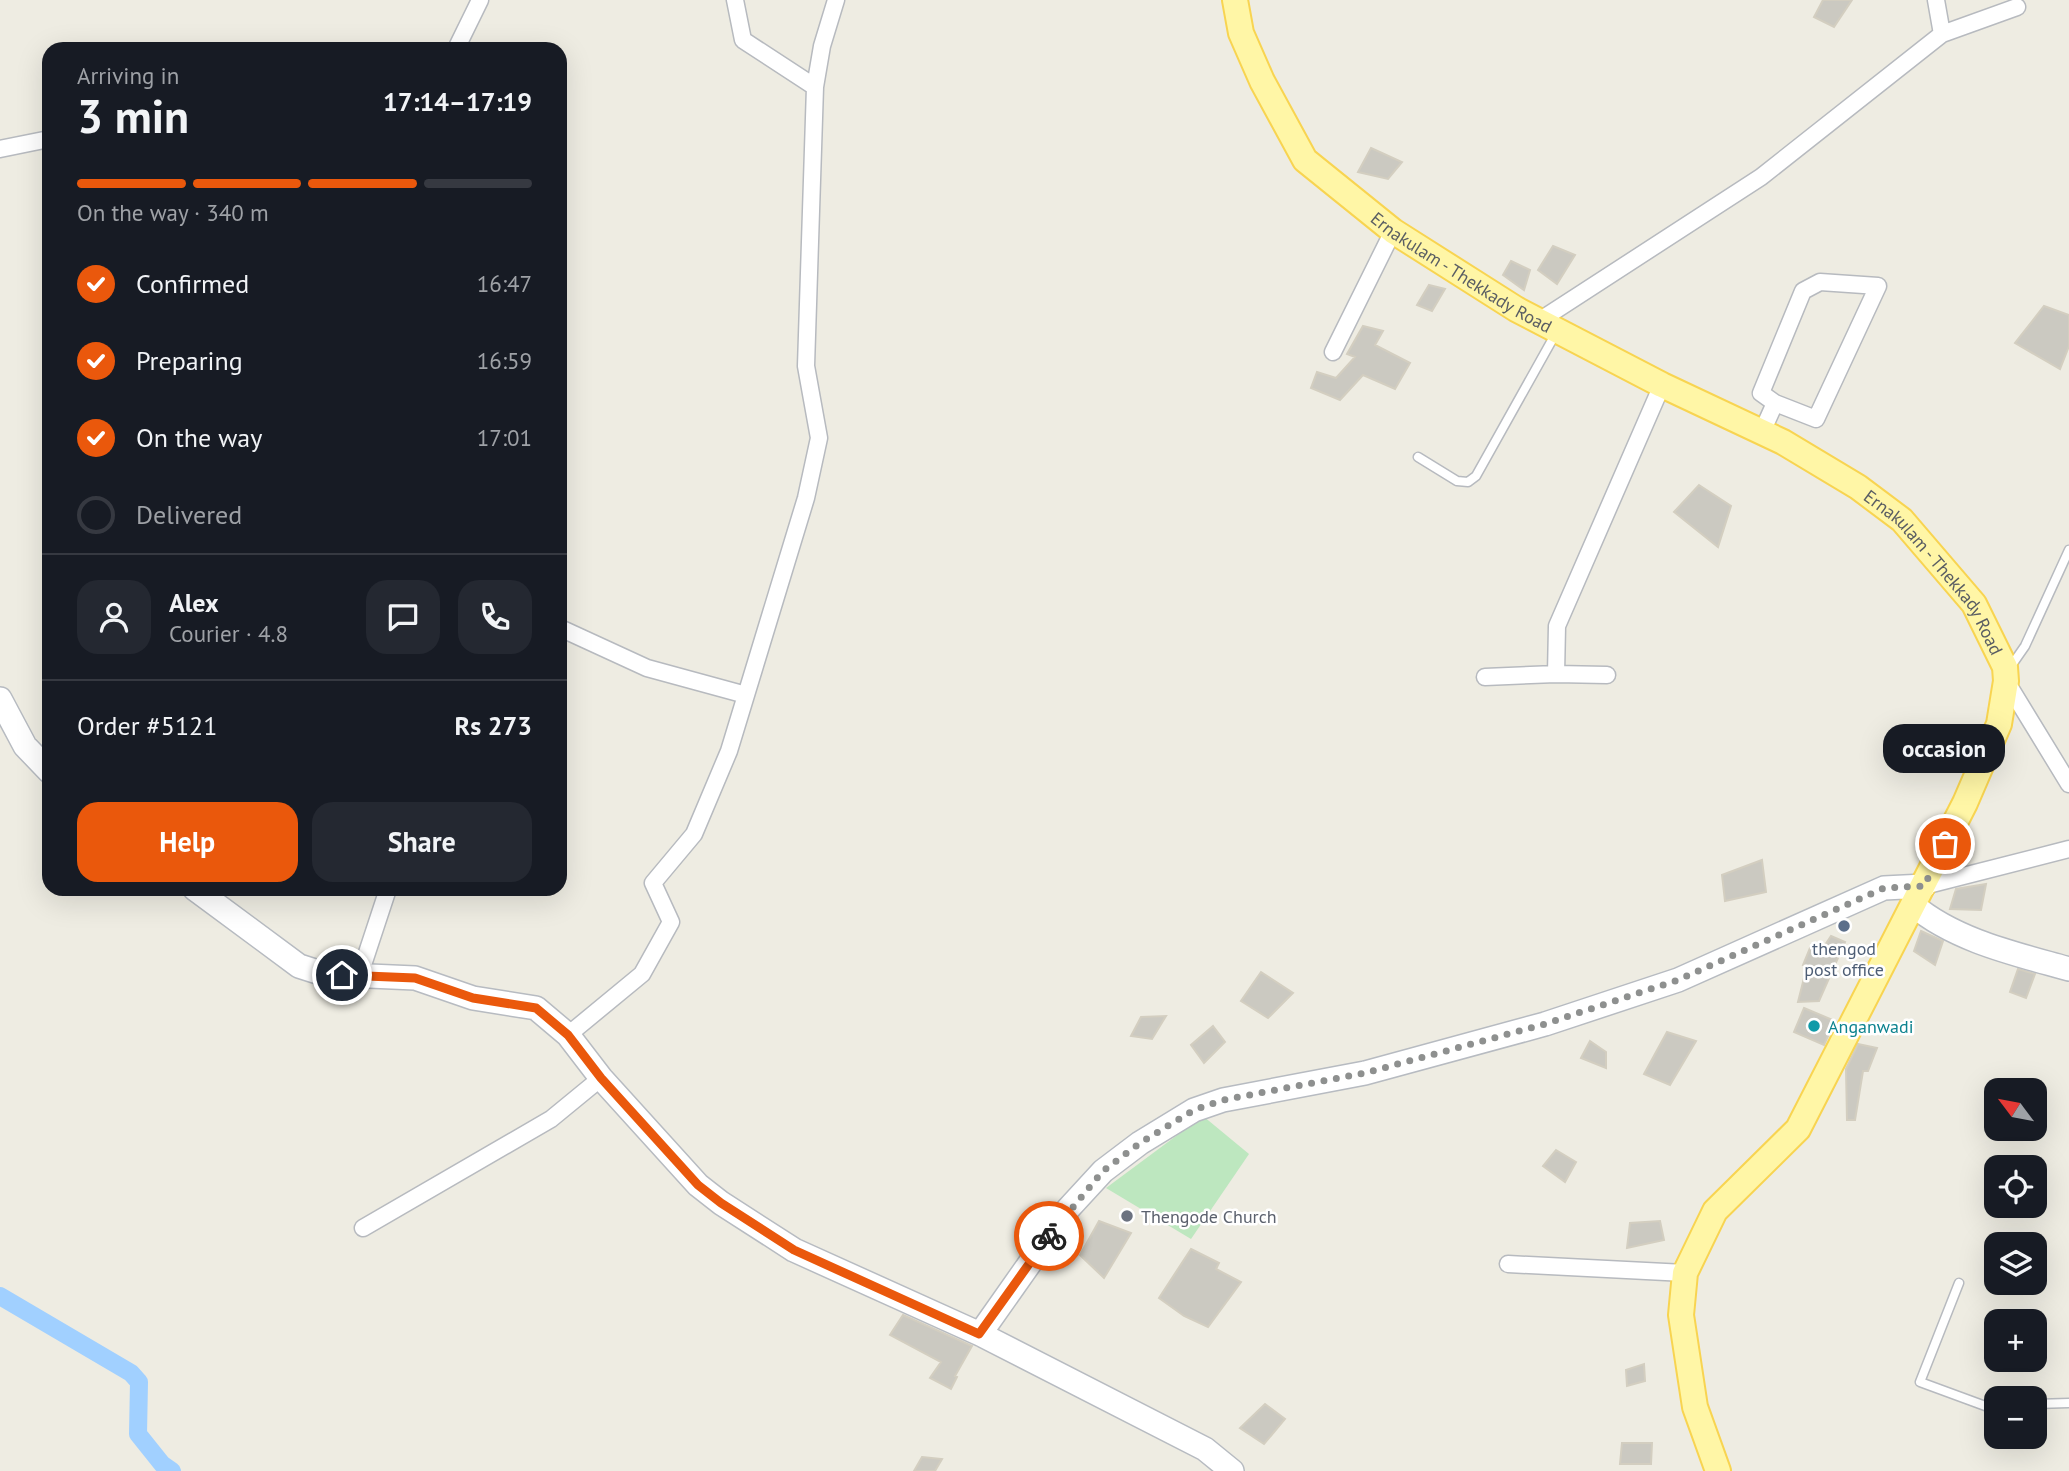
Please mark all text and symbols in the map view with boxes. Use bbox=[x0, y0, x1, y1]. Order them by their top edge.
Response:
text: Arriving in bbox=[77, 61, 179, 90]
text: 17:14–17:19 bbox=[383, 85, 532, 118]
text: 3 min bbox=[77, 86, 189, 146]
text: On the way · 340 m bbox=[77, 198, 269, 227]
street label: Ernakulam - Thekkady Road bbox=[1366, 206, 1556, 337]
icon: check bbox=[77, 265, 115, 303]
text: Confirmed bbox=[136, 267, 249, 300]
text: 16:47 bbox=[477, 269, 532, 298]
icon: check bbox=[77, 342, 115, 380]
text: Preparing bbox=[136, 344, 243, 377]
text: 16:59 bbox=[477, 346, 532, 375]
icon: check bbox=[77, 419, 115, 457]
text: On the way bbox=[136, 421, 262, 454]
text: 17:01 bbox=[477, 423, 532, 452]
street label: Ernakulam - Thekkady Road bbox=[1860, 484, 2009, 658]
text: Delivered bbox=[136, 498, 242, 531]
button: person bbox=[77, 580, 151, 654]
button: chat bbox=[366, 580, 440, 654]
button: phone bbox=[458, 580, 532, 654]
text: Alex bbox=[169, 586, 219, 619]
text: Courier · 4.8 bbox=[169, 619, 288, 648]
text: Order #5121 bbox=[77, 709, 217, 742]
text: Rs 273 bbox=[455, 709, 532, 742]
callout: occasion bbox=[1884, 725, 2006, 774]
text: occasion bbox=[1902, 734, 1986, 763]
button: Help bbox=[77, 802, 298, 882]
button: Share bbox=[312, 802, 532, 882]
pin bbox=[1915, 814, 1975, 874]
icon: bag bbox=[1926, 825, 1964, 863]
marker: thengod post office bbox=[1836, 918, 1852, 934]
place label: thengod post office bbox=[1804, 937, 1884, 981]
pin bbox=[312, 945, 372, 1005]
icon: home bbox=[323, 956, 361, 994]
place label: Anganwadi bbox=[1828, 1015, 1913, 1038]
marker: Anganwadi bbox=[1806, 1018, 1822, 1034]
north arrow bbox=[1984, 1078, 2048, 1141]
map controls bbox=[1984, 1078, 2047, 1449]
button: locate bbox=[1984, 1155, 2047, 1218]
courier bbox=[1014, 1201, 1084, 1271]
place label: Thengode Church bbox=[1141, 1205, 1277, 1228]
marker: Thengode Church bbox=[1119, 1208, 1135, 1224]
icon: bike bbox=[1030, 1217, 1068, 1255]
button: layers bbox=[1984, 1232, 2047, 1295]
button: + bbox=[1984, 1309, 2047, 1372]
button: − bbox=[1984, 1386, 2047, 1449]

